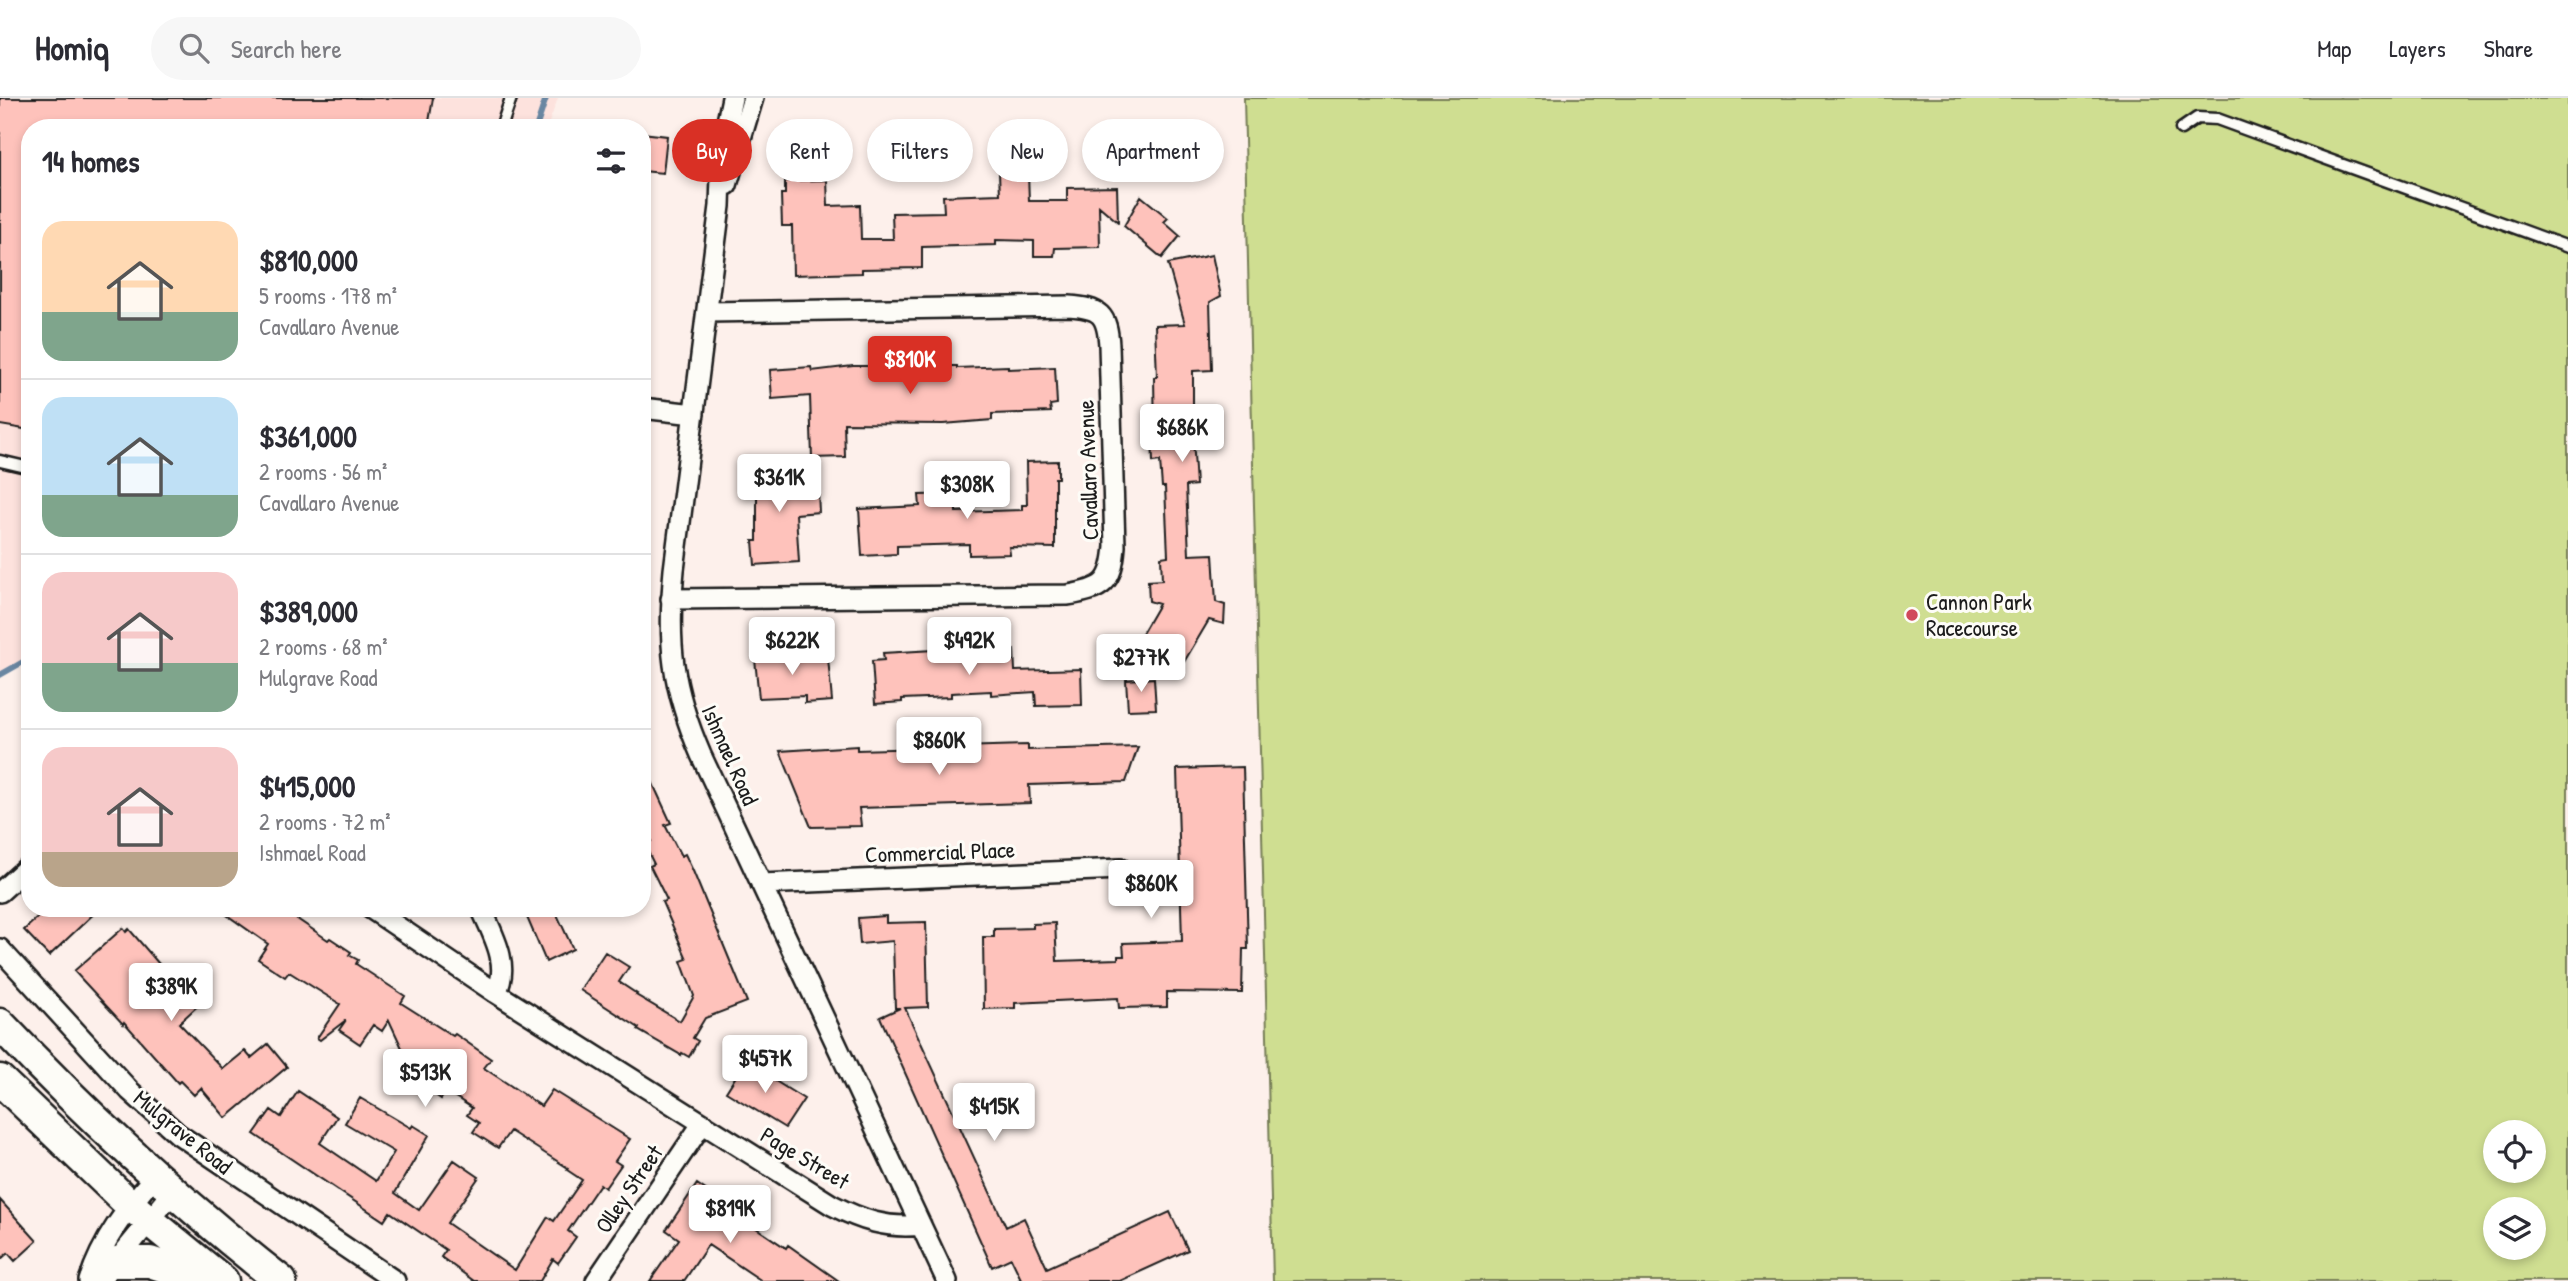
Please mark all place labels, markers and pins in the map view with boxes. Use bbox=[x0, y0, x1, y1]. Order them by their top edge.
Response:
pin: $810K bbox=[861, 336, 959, 396]
pin: $686K bbox=[1133, 404, 1231, 464]
pin: $361K bbox=[730, 454, 828, 514]
pin: $308K bbox=[918, 462, 1016, 521]
place label: Cannon Park Racecourse bbox=[1926, 586, 2032, 643]
marker: Cannon Park Racecourse bbox=[1904, 607, 1920, 623]
pin: $622K bbox=[743, 618, 841, 677]
pin: $492K bbox=[920, 618, 1018, 677]
pin: $277K bbox=[1092, 634, 1190, 694]
pin: $860K bbox=[890, 718, 988, 777]
pin: $860K bbox=[1102, 860, 1200, 920]
pin: $389K bbox=[122, 964, 220, 1023]
pin: $457K bbox=[716, 1035, 814, 1095]
pin: $513K bbox=[376, 1049, 474, 1109]
pin: $415K bbox=[945, 1084, 1043, 1143]
pin: $819K bbox=[681, 1186, 779, 1245]

